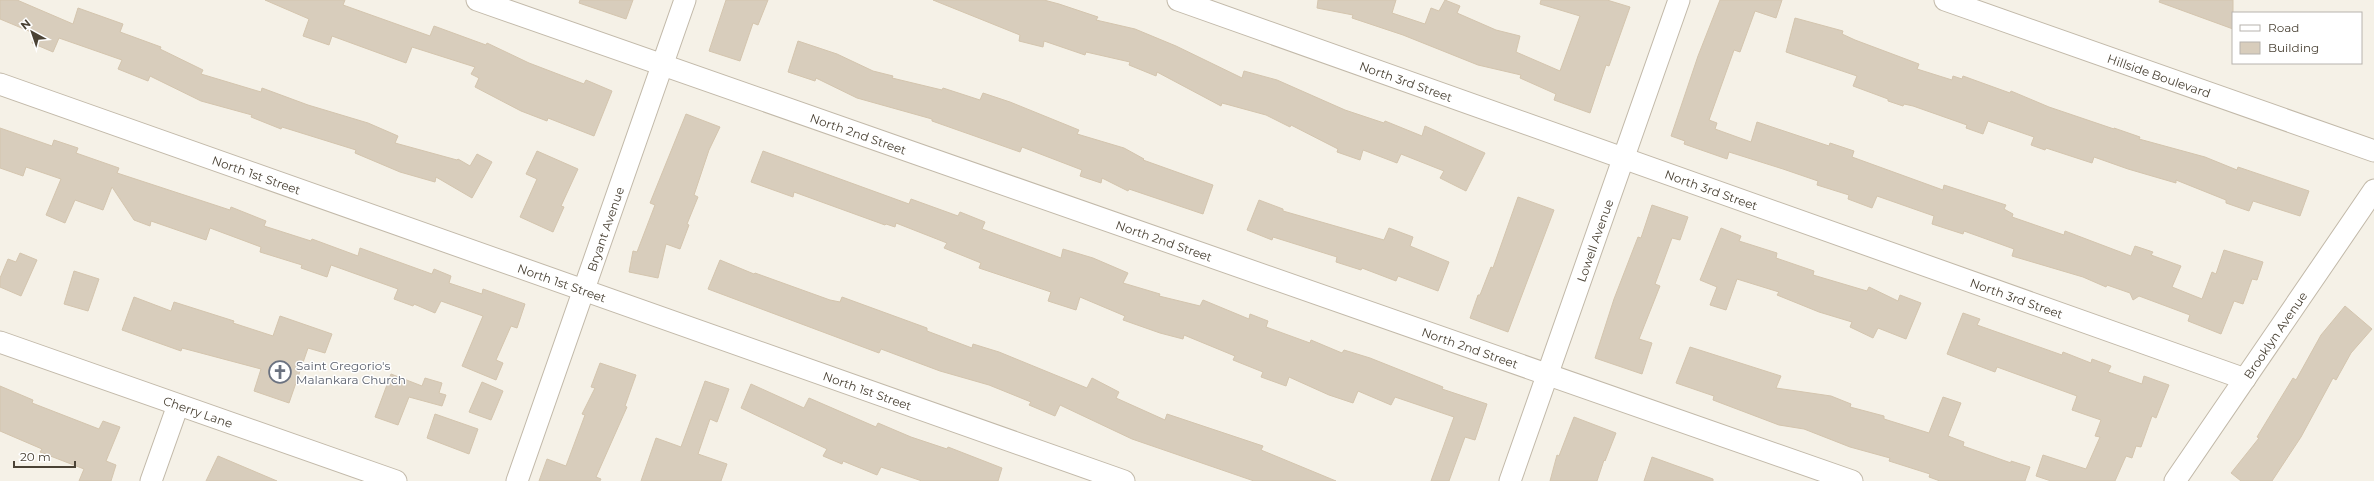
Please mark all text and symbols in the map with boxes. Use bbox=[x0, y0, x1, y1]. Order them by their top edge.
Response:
north arrow bbox=[12, 12, 52, 52]
legend bbox=[2232, 12, 2362, 64]
text: N bbox=[18, 16, 33, 33]
text: Road bbox=[2268, 20, 2299, 35]
text: Building bbox=[2268, 40, 2319, 55]
street label: Hillside Boulevard bbox=[2106, 50, 2213, 100]
street label: North 3rd Street bbox=[1358, 58, 1455, 104]
street label: North 2nd Street bbox=[808, 110, 909, 157]
street label: North 1st Street bbox=[210, 152, 303, 197]
street label: North 3rd Street bbox=[1663, 166, 1760, 213]
street label: Bryant Avenue bbox=[583, 185, 627, 273]
street label: Lowell Avenue bbox=[1573, 197, 1616, 284]
street label: North 2nd Street bbox=[1114, 217, 1214, 264]
street label: North 1st Street bbox=[516, 260, 608, 305]
street label: North 3rd Street bbox=[1968, 275, 2065, 321]
street label: Brooklyn Avenue bbox=[2240, 288, 2310, 381]
street label: North 2nd Street bbox=[1420, 324, 1520, 371]
place label: Saint Gregorio's Malankara Church bbox=[296, 358, 406, 387]
church icon: Saint Gregorio's Malankara Church bbox=[267, 359, 293, 385]
street label: North 1st Street bbox=[821, 368, 914, 413]
street label: Cherry Lane bbox=[161, 392, 235, 431]
scale bar bbox=[14, 443, 75, 469]
text: 20 m bbox=[20, 449, 51, 464]

